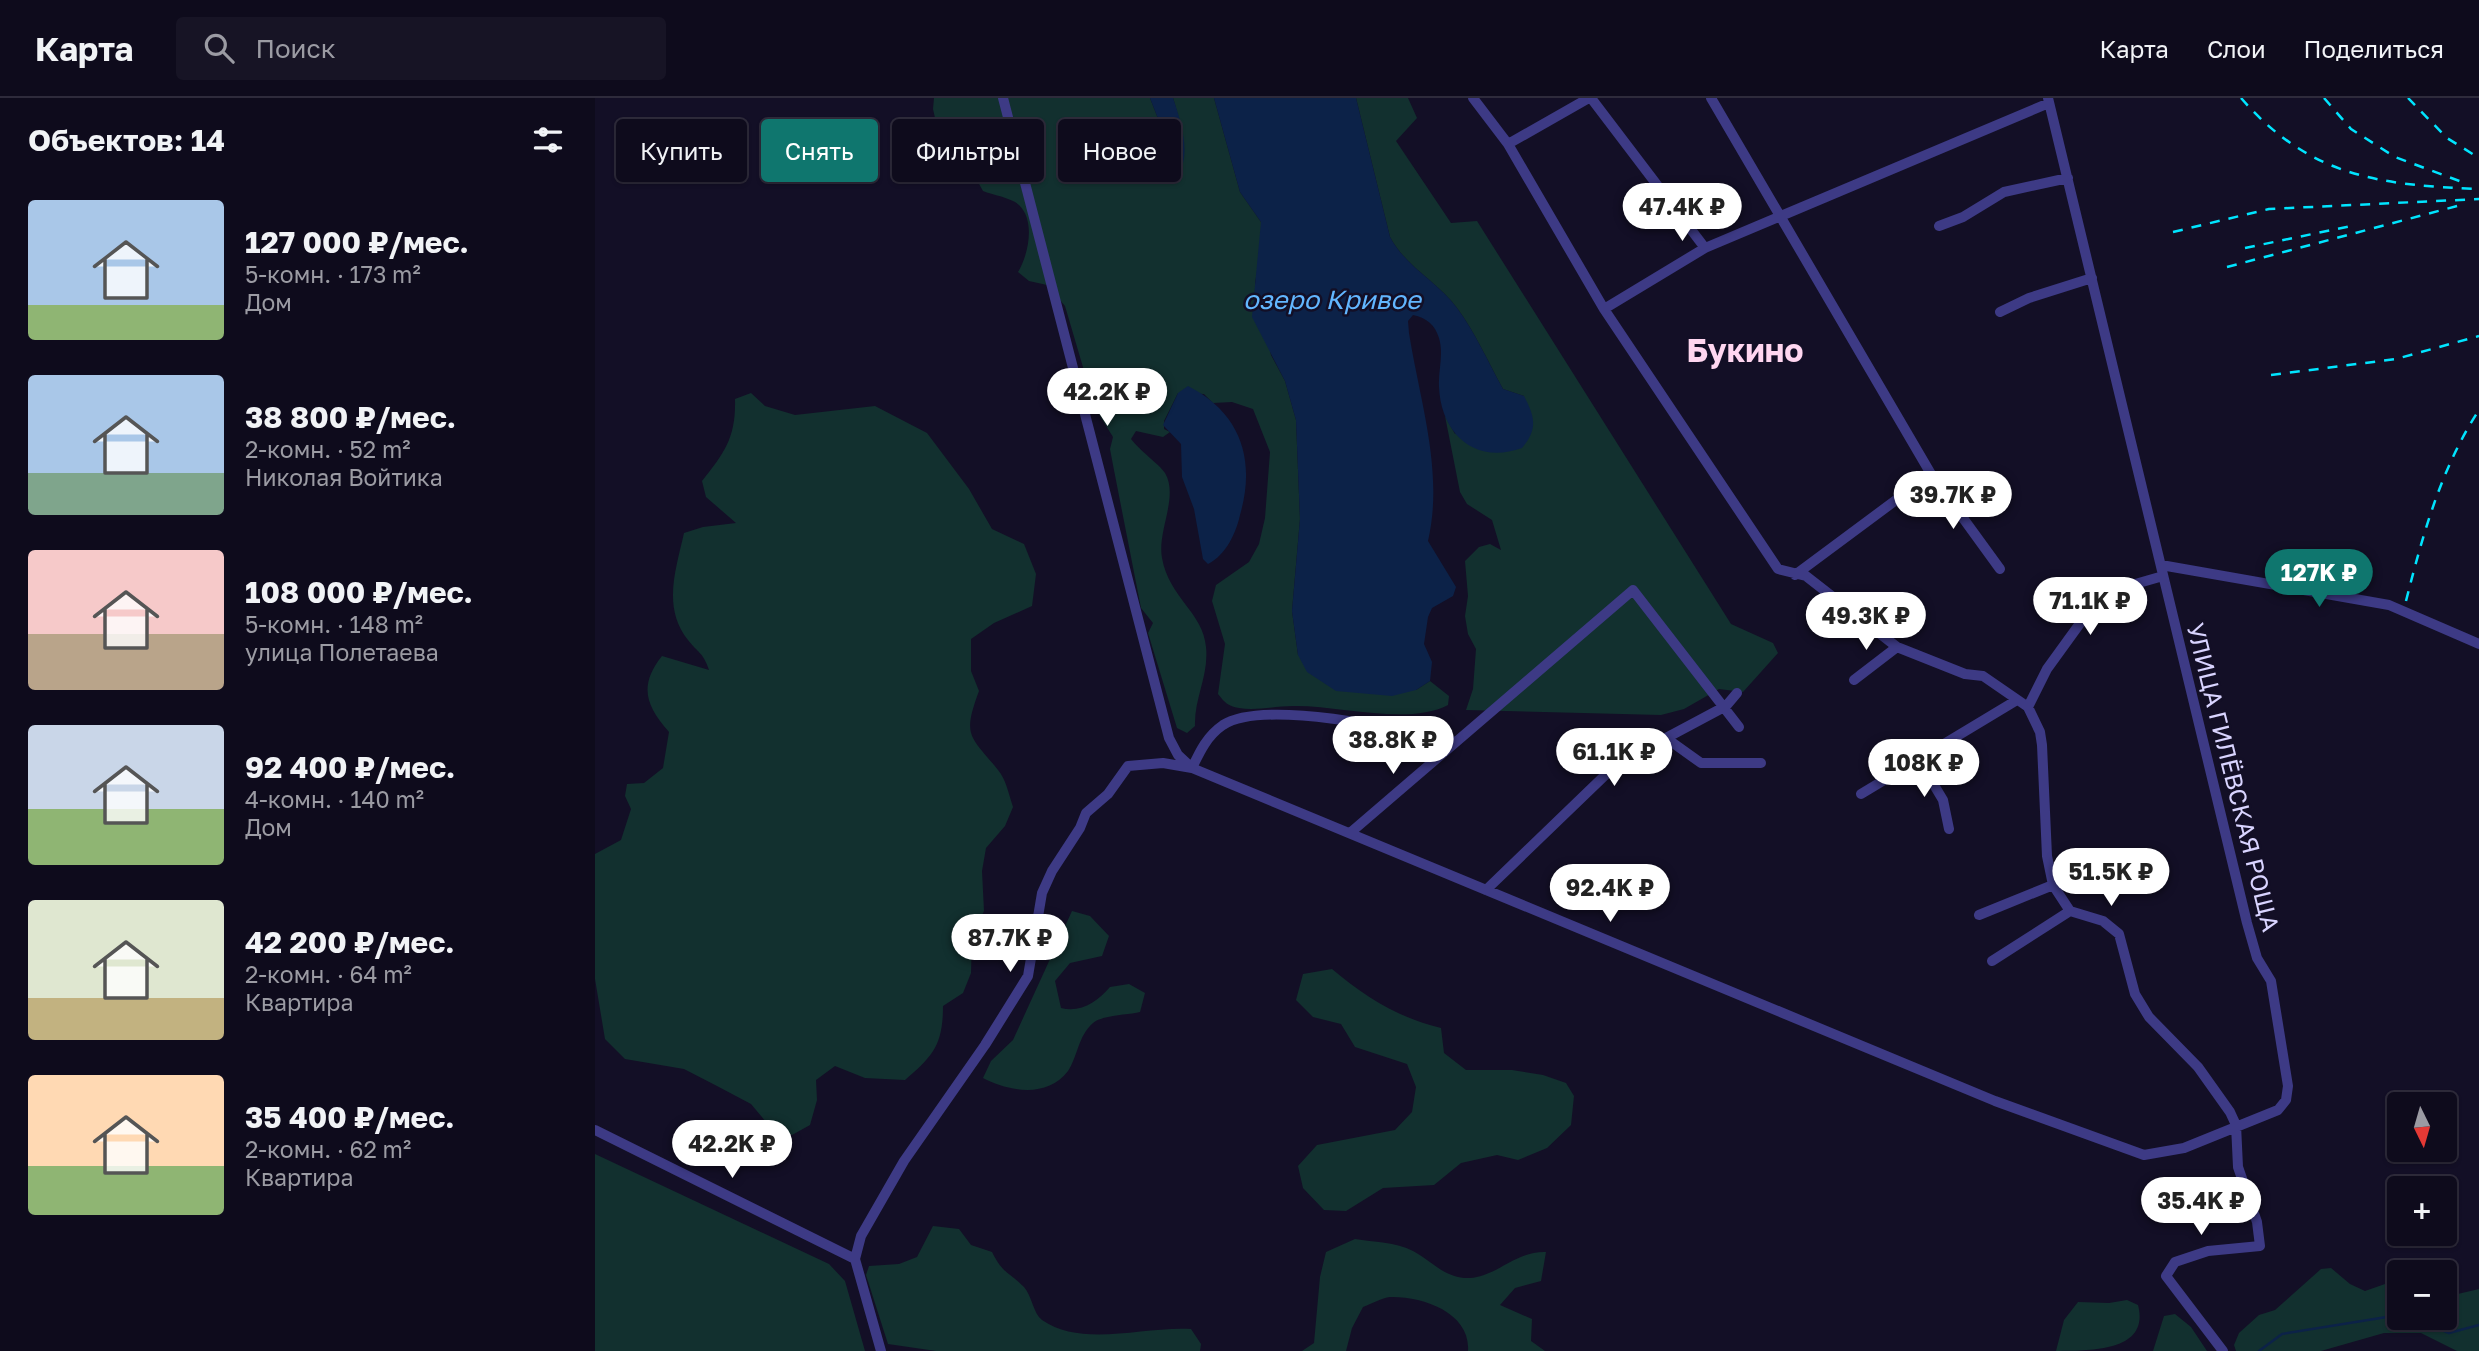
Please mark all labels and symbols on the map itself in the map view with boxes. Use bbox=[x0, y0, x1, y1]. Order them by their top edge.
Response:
pin: 47.4K ₽ bbox=[1617, 184, 1747, 243]
water label: озеро Кривое bbox=[1243, 284, 1423, 315]
district label: Букино bbox=[1687, 331, 1803, 369]
pin: 42.2K ₽ bbox=[1042, 368, 1172, 428]
pin: 39.7K ₽ bbox=[1888, 472, 2018, 531]
pin: 127K ₽ bbox=[2262, 550, 2376, 609]
pin: 71.1K ₽ bbox=[2025, 578, 2155, 637]
pin: 49.3K ₽ bbox=[1801, 592, 1931, 652]
street label: УЛИЦА ГИЛЁВСКАЯ РОЩА bbox=[2182, 620, 2286, 934]
pin: 38.8K ₽ bbox=[1328, 716, 1458, 776]
pin: 61.1K ₽ bbox=[1549, 728, 1679, 788]
pin: 108K ₽ bbox=[1867, 740, 1981, 799]
pin: 51.5K ₽ bbox=[2046, 848, 2176, 908]
pin: 92.4K ₽ bbox=[1545, 864, 1675, 924]
pin: 87.7K ₽ bbox=[945, 914, 1075, 974]
north arrow bbox=[2387, 1092, 2457, 1162]
pin: 42.2K ₽ bbox=[667, 1121, 797, 1180]
pin: 35.4K ₽ bbox=[2136, 1178, 2266, 1237]

